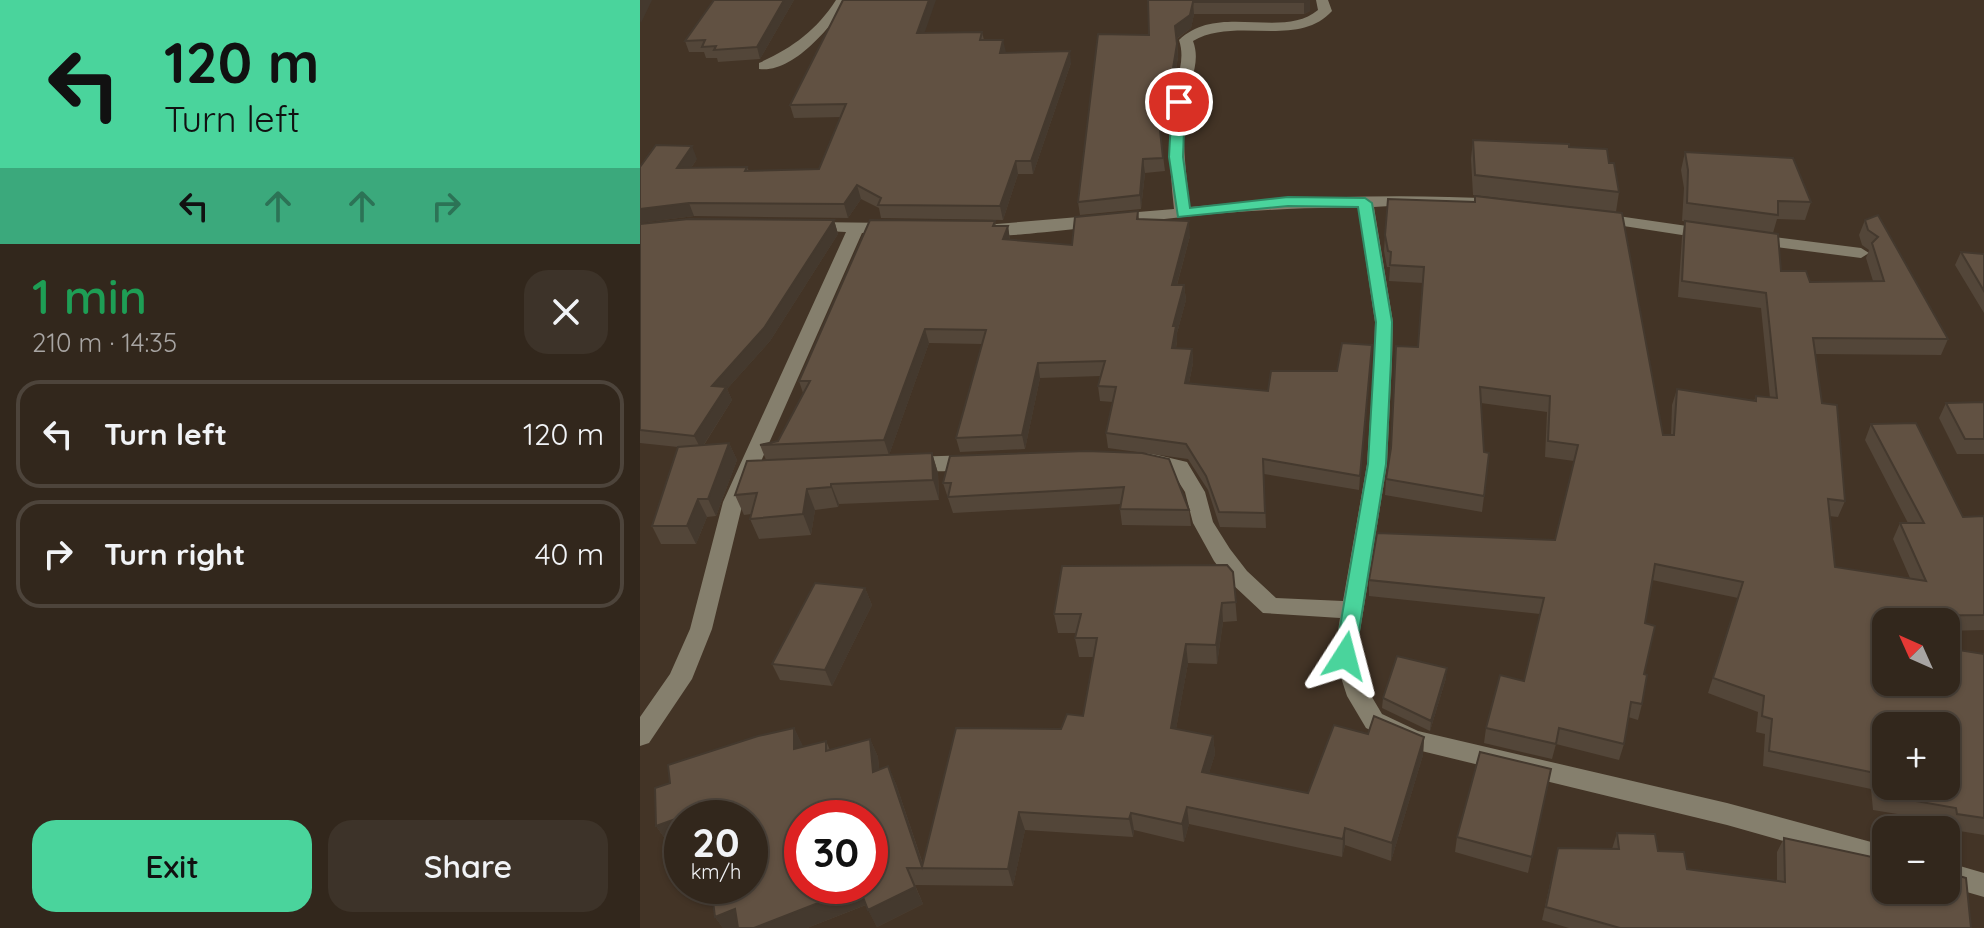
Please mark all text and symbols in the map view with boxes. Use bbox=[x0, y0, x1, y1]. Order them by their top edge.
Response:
text: 120 m bbox=[164, 27, 319, 97]
icon: left bbox=[32, 32, 136, 136]
pin bbox=[1145, 68, 1213, 136]
icon: arrive bbox=[1157, 80, 1201, 124]
text: Turn left bbox=[164, 96, 300, 141]
icon: left bbox=[172, 184, 216, 228]
icon: ahead bbox=[256, 184, 300, 228]
icon: ahead bbox=[340, 184, 384, 228]
icon: right bbox=[424, 184, 468, 228]
text: 1 min bbox=[32, 266, 147, 326]
button: close bbox=[524, 270, 608, 354]
text: 210 m · 14:35 bbox=[32, 326, 177, 359]
icon: left bbox=[36, 412, 80, 456]
text: Turn left bbox=[104, 415, 227, 453]
text: 120 m bbox=[523, 415, 604, 453]
icon: right bbox=[36, 532, 80, 576]
text: Turn right bbox=[104, 535, 245, 573]
text: 40 m bbox=[535, 535, 604, 573]
north arrow bbox=[1872, 608, 1960, 696]
map controls bbox=[1872, 608, 1960, 904]
position arrow bbox=[1303, 614, 1387, 698]
button: + bbox=[1872, 712, 1960, 800]
speed limit sign: 30 bbox=[784, 800, 888, 904]
button: − bbox=[1872, 816, 1960, 904]
text: 20 bbox=[692, 817, 740, 867]
button: Exit bbox=[32, 820, 312, 912]
button: Share bbox=[328, 820, 608, 912]
text: km/h bbox=[691, 859, 741, 884]

